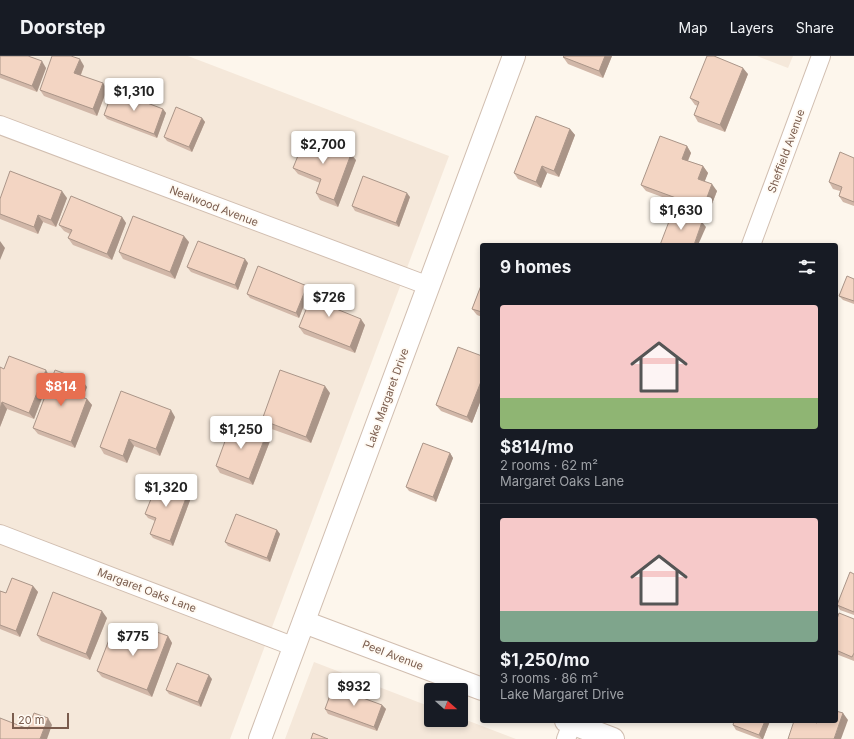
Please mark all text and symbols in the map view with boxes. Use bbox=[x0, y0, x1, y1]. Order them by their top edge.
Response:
text: Doorstep bbox=[20, 16, 105, 39]
text: Map bbox=[679, 19, 708, 36]
text: Layers bbox=[730, 19, 774, 36]
text: Share bbox=[796, 19, 834, 36]
pin: $1,310 bbox=[101, 78, 167, 112]
text: $1,310 bbox=[114, 83, 154, 99]
street label: Sheffield Avenue bbox=[764, 107, 808, 195]
pin: $2,700 bbox=[290, 131, 356, 165]
text: $2,700 bbox=[300, 136, 346, 152]
street label: Nealwood Avenue bbox=[168, 183, 260, 229]
pin: $1,630 bbox=[648, 197, 714, 231]
text: $1,630 bbox=[659, 202, 703, 218]
icon: filters bbox=[796, 256, 818, 278]
text: 9 homes bbox=[500, 257, 571, 277]
pin: $726 bbox=[305, 284, 353, 318]
text: $726 bbox=[313, 289, 345, 305]
icon: home bbox=[623, 331, 695, 403]
street label: Lake Margaret Drive bbox=[362, 346, 412, 450]
pin: $814 bbox=[37, 373, 85, 407]
text: $814 bbox=[45, 378, 77, 394]
pin: $1,250 bbox=[208, 416, 274, 450]
text: $1,250 bbox=[219, 421, 263, 437]
text: $814/mo bbox=[500, 437, 574, 457]
text: 2 rooms · 62 m² bbox=[500, 457, 598, 473]
text: Margaret Oaks Lane bbox=[500, 473, 624, 489]
pin: $1,320 bbox=[133, 474, 199, 508]
text: $1,320 bbox=[144, 479, 188, 495]
icon: home bbox=[623, 544, 695, 616]
street label: Margaret Oaks Lane bbox=[96, 565, 198, 615]
pin: $775 bbox=[109, 623, 157, 657]
text: $775 bbox=[117, 628, 149, 644]
street label: Peel Avenue bbox=[361, 637, 425, 673]
text: $1,250/mo bbox=[500, 650, 590, 670]
text: 3 rooms · 86 m² bbox=[500, 670, 598, 686]
pin: $932 bbox=[330, 673, 378, 707]
text: $932 bbox=[337, 678, 371, 694]
north arrow bbox=[424, 683, 468, 727]
map controls bbox=[424, 683, 468, 727]
text: Lake Margaret Drive bbox=[500, 686, 624, 702]
scale bar bbox=[12, 711, 69, 730]
text: 20 m bbox=[18, 713, 44, 727]

